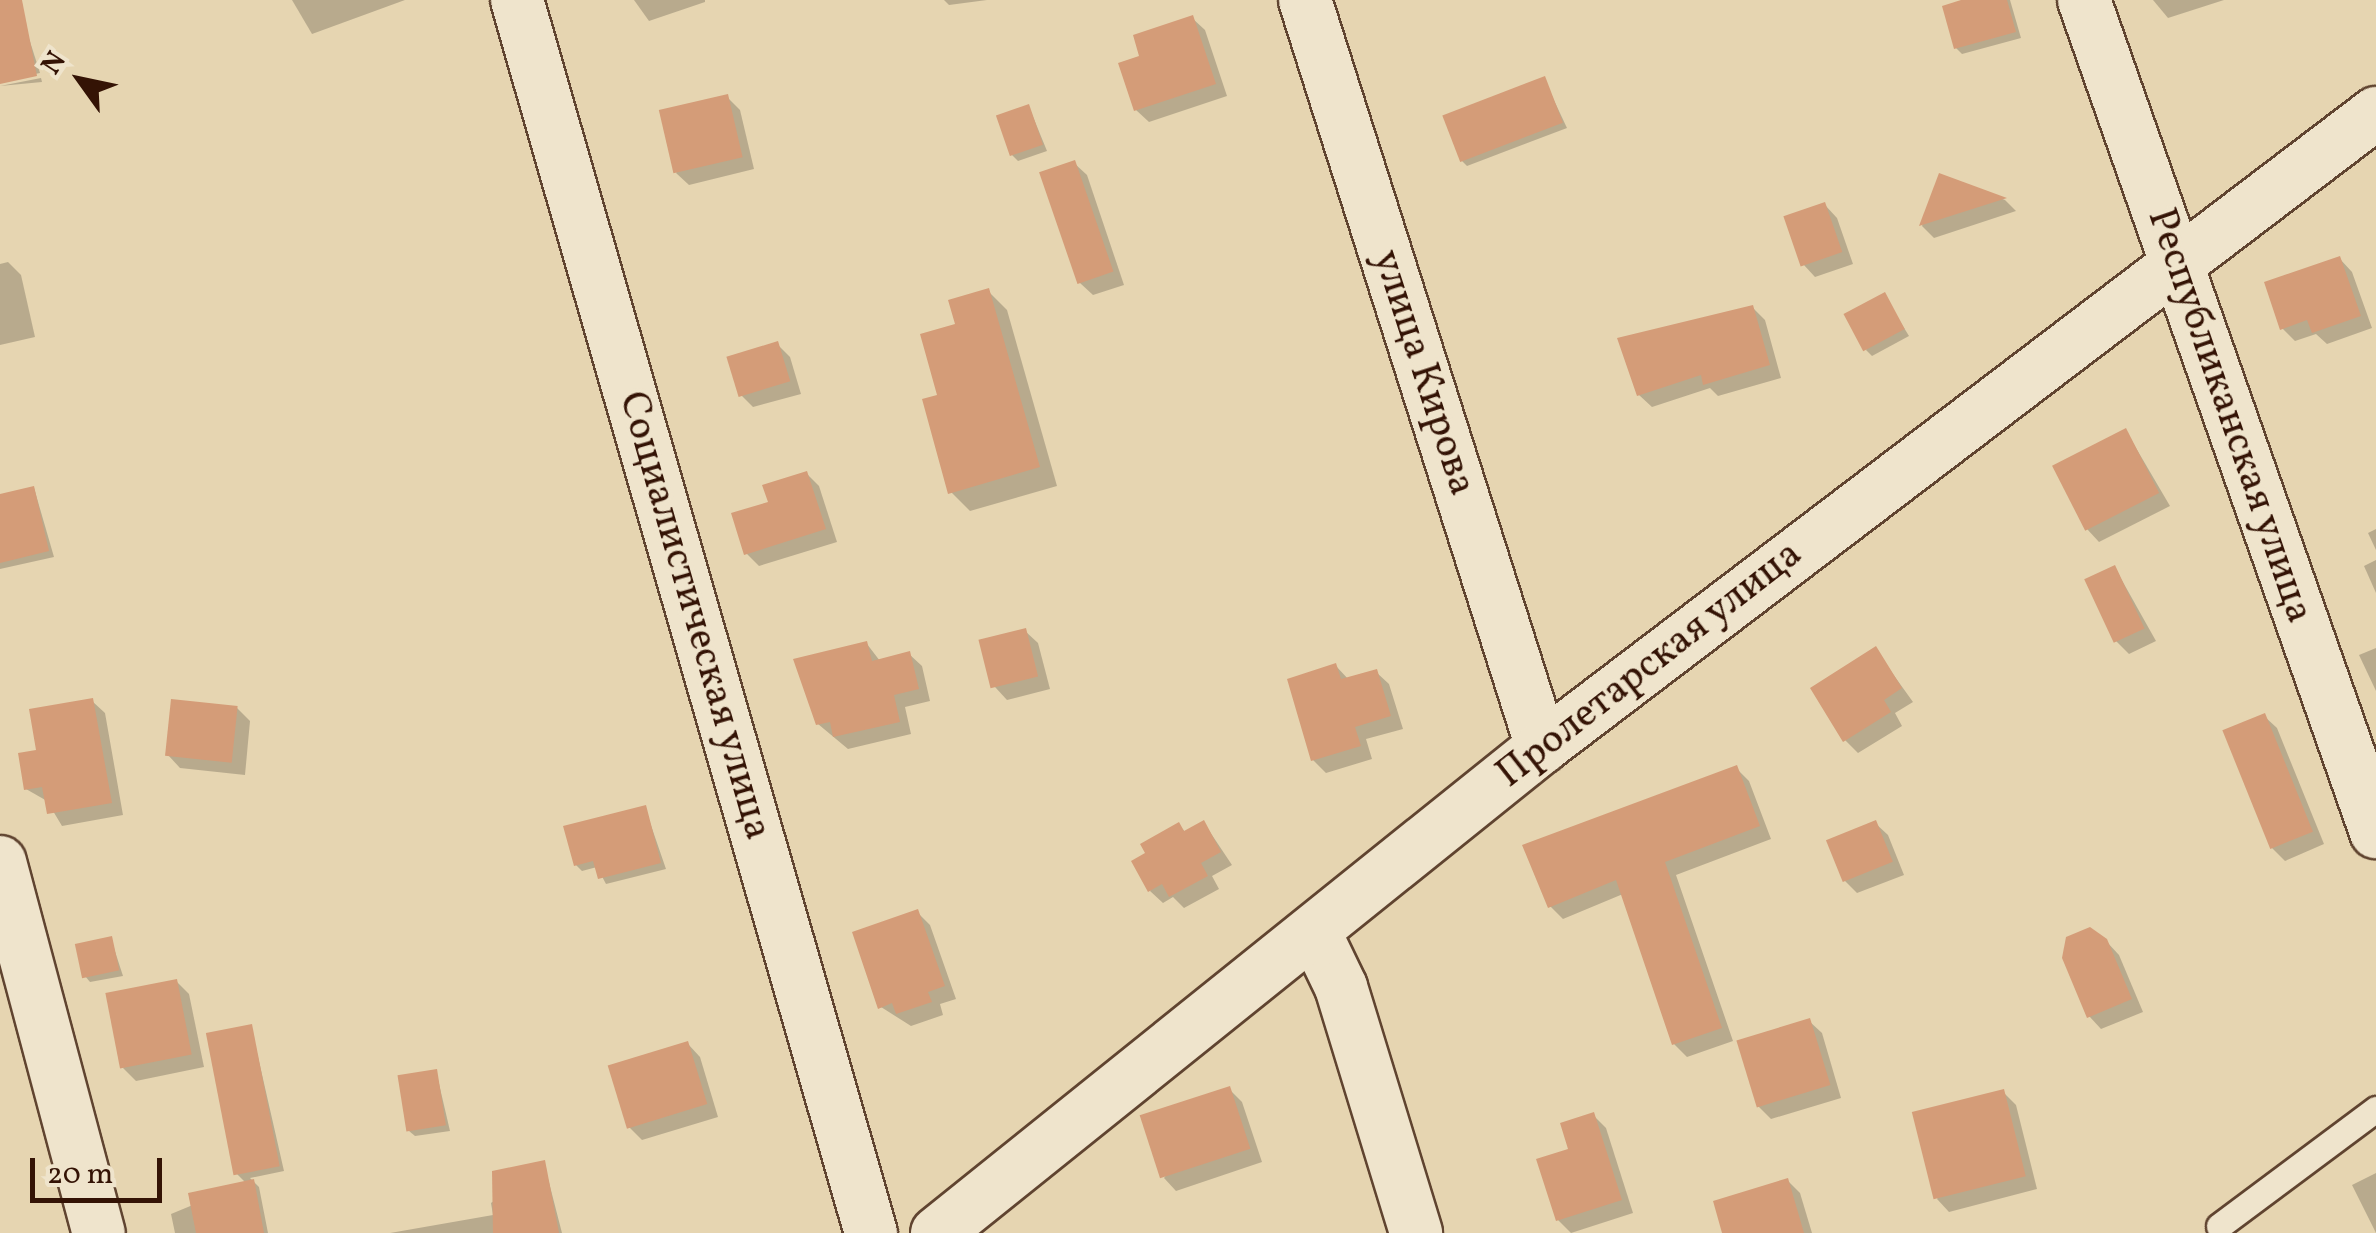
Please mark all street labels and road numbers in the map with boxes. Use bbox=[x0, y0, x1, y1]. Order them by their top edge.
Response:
street label: Республиканская улица bbox=[2135, 202, 2323, 630]
street label: улица Кирова bbox=[1361, 244, 1485, 502]
street label: Социалистическая улица bbox=[607, 386, 781, 846]
street label: Пролетарская улица bbox=[1487, 531, 1813, 799]

